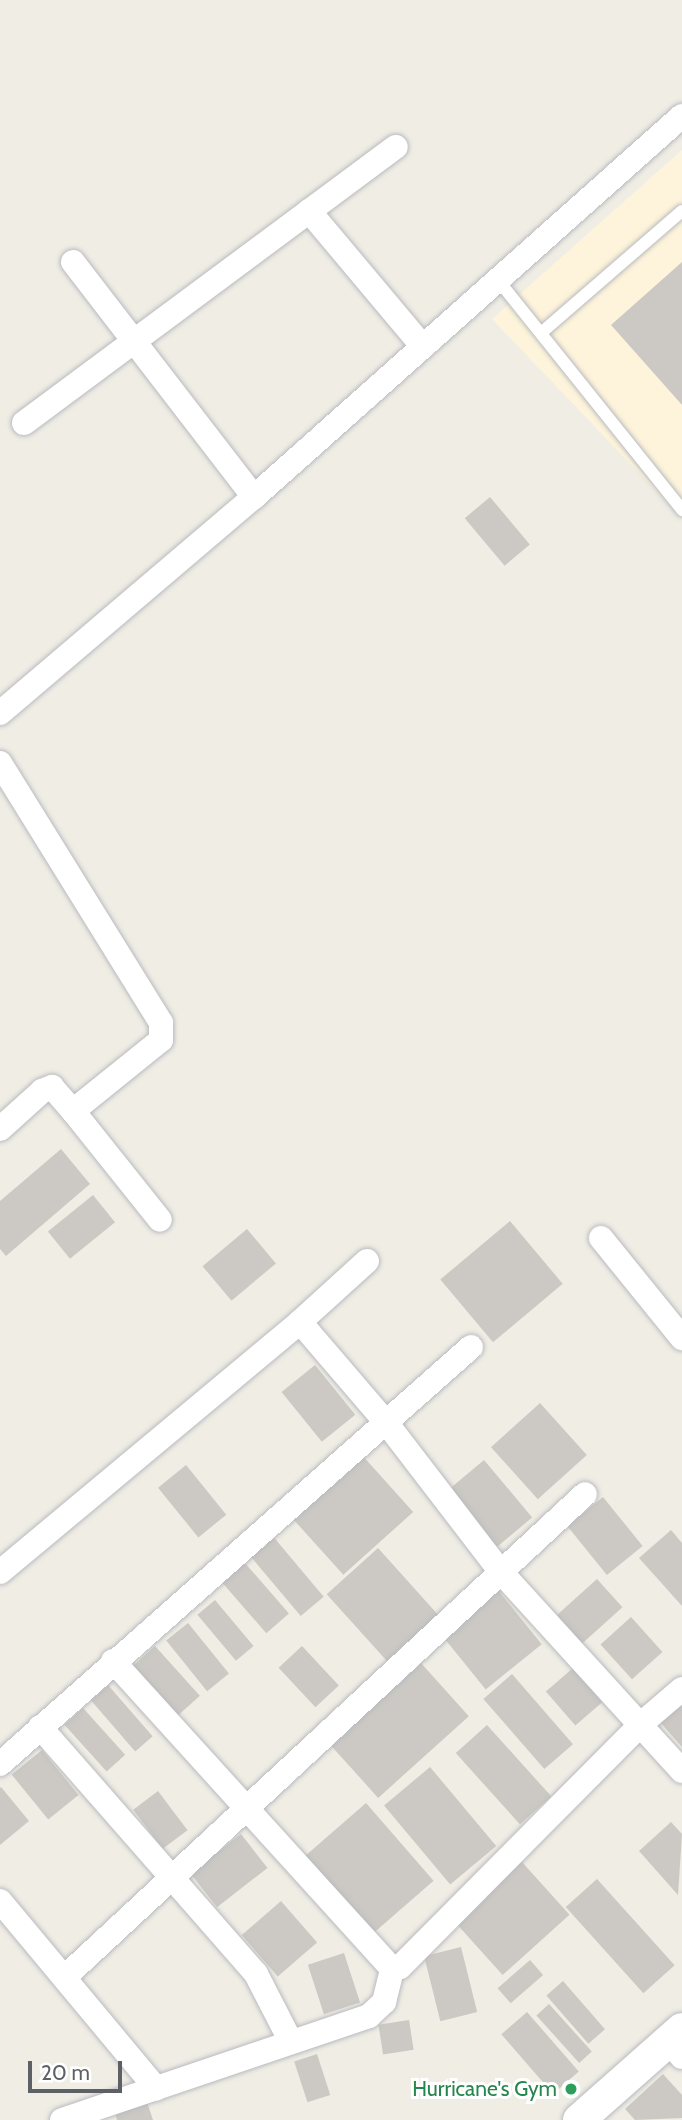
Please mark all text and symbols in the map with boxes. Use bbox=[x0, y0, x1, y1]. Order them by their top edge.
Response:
scale bar bbox=[32, 2046, 126, 2090]
text: 20 m bbox=[41, 2060, 90, 2085]
place label: Hurricane's Gym bbox=[412, 2076, 557, 2102]
marker: Hurricane's Gym bbox=[563, 2081, 579, 2097]

